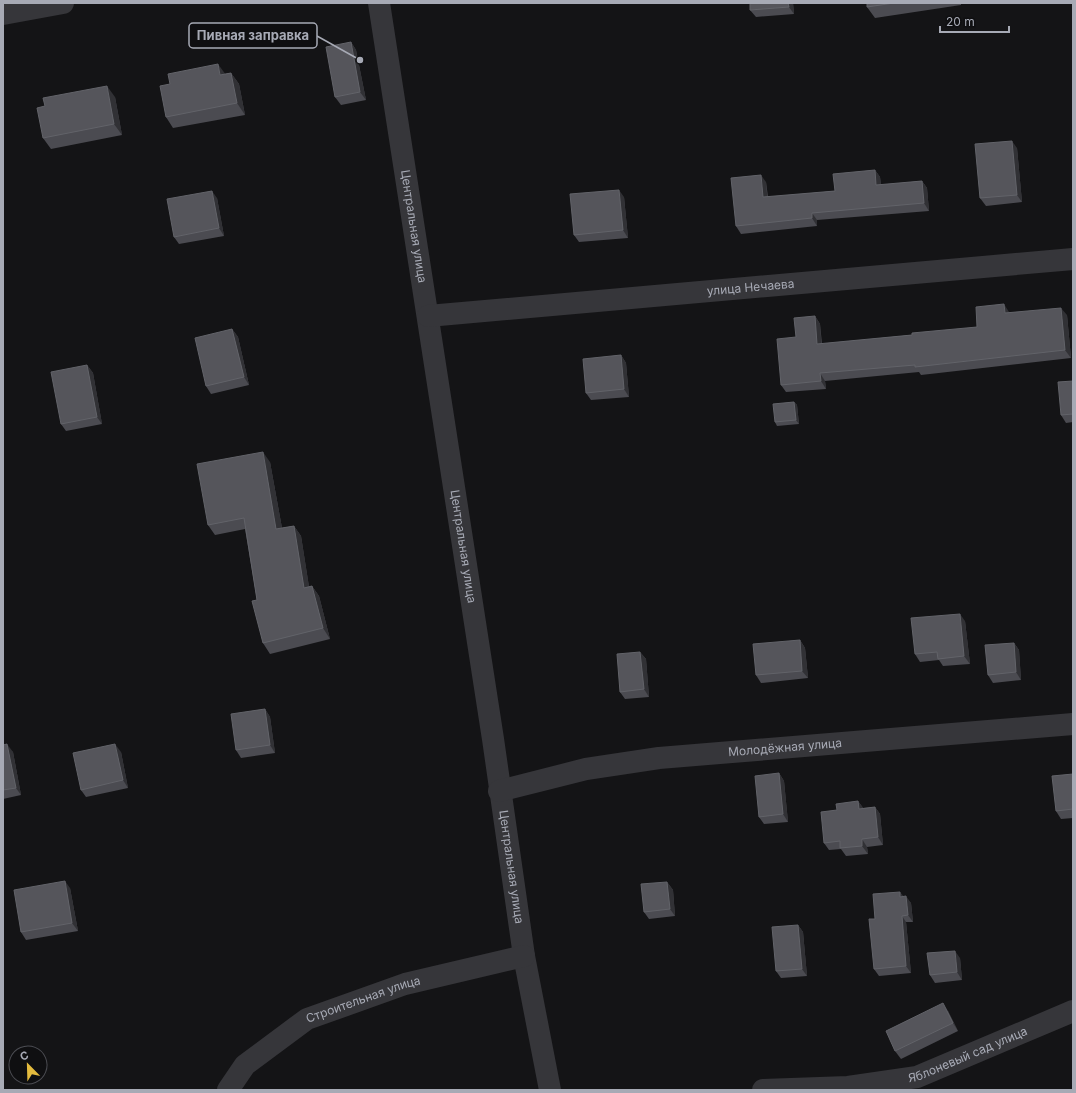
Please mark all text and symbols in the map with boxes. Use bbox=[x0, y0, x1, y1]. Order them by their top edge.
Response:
scale bar bbox=[940, 8, 1009, 34]
text: 20 m bbox=[946, 14, 975, 29]
callout: Пивная заправка bbox=[189, 23, 317, 48]
text: Пивная заправка bbox=[197, 27, 309, 43]
street label: Центральная улица bbox=[398, 169, 430, 284]
street label: улица Нечаева bbox=[706, 276, 795, 298]
street label: Центральная улица bbox=[448, 489, 480, 604]
street label: Молодёжная улица bbox=[727, 735, 842, 759]
street label: Центральная улица bbox=[496, 809, 527, 925]
street label: Строительная улица bbox=[304, 973, 422, 1026]
street label: Яблоневый сад улица bbox=[907, 1023, 1030, 1085]
north arrow bbox=[8, 1045, 48, 1085]
text: С bbox=[18, 1048, 31, 1064]

